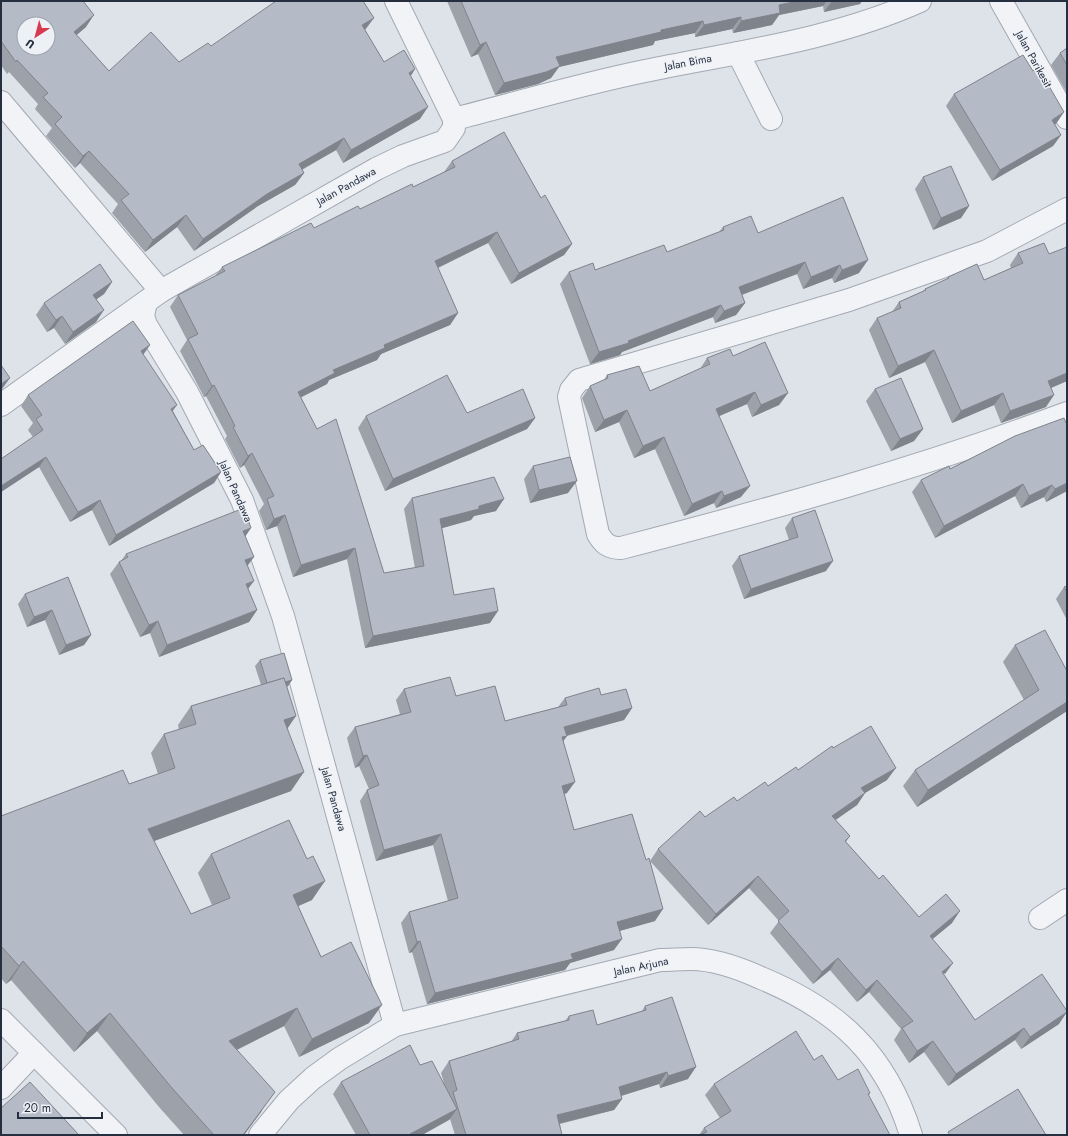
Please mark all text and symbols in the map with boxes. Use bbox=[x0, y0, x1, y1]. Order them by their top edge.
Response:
north arrow bbox=[16, 16, 56, 56]
street label: Jalan Parikesit bbox=[1011, 26, 1056, 91]
text: U bbox=[22, 35, 38, 53]
street label: Jalan Bima bbox=[661, 50, 713, 75]
street label: Jalan Pandawa bbox=[312, 163, 379, 210]
street label: Jalan Pandawa bbox=[214, 456, 257, 524]
street label: Jalan Pandawa bbox=[317, 763, 351, 833]
street label: Jalan Arjuna bbox=[610, 952, 670, 980]
scale bar bbox=[18, 1094, 102, 1120]
text: 20 m bbox=[24, 1099, 51, 1117]

